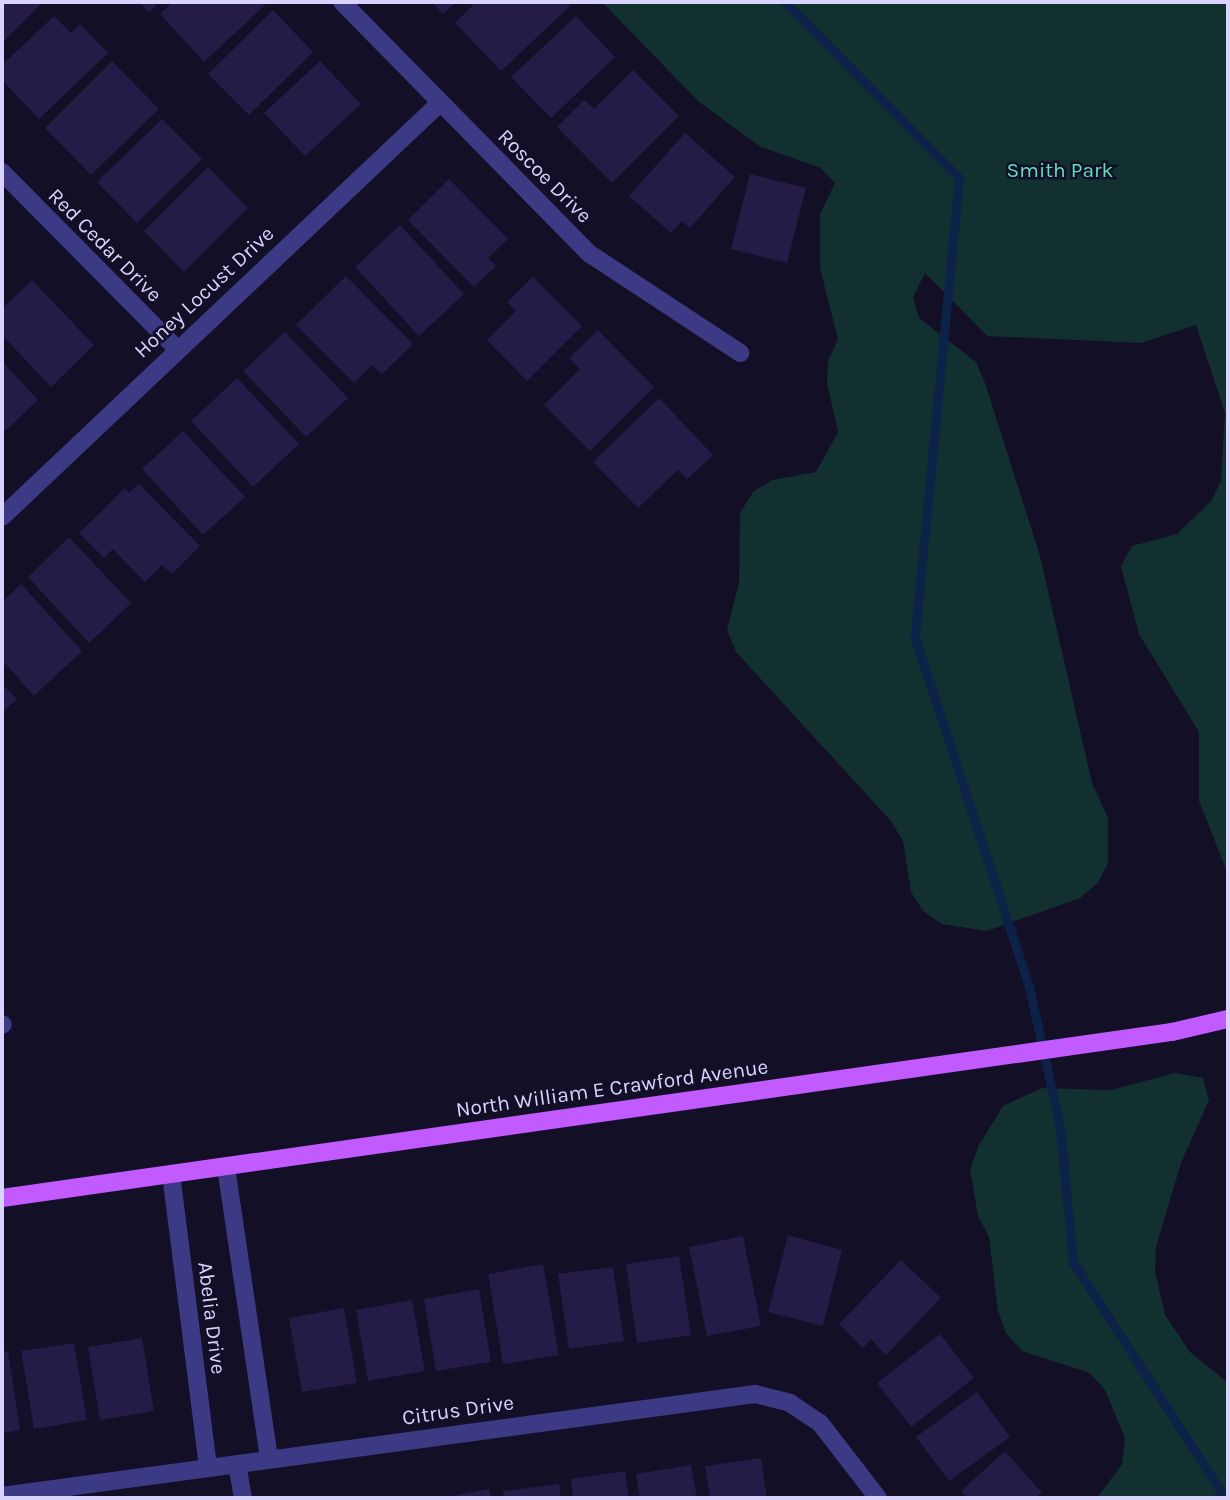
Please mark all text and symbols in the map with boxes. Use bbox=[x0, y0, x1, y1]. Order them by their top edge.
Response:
street label: Roscoe Drive bbox=[493, 124, 597, 228]
park label: Smith Park bbox=[1007, 157, 1113, 183]
street label: Red Cedar Drive bbox=[43, 183, 167, 307]
street label: Honey Locust Drive bbox=[129, 221, 279, 363]
street label: North William E Crawford Avenue bbox=[454, 1054, 770, 1122]
street label: Abelia Drive bbox=[193, 1260, 231, 1376]
street label: Citrus Drive bbox=[401, 1390, 515, 1430]

